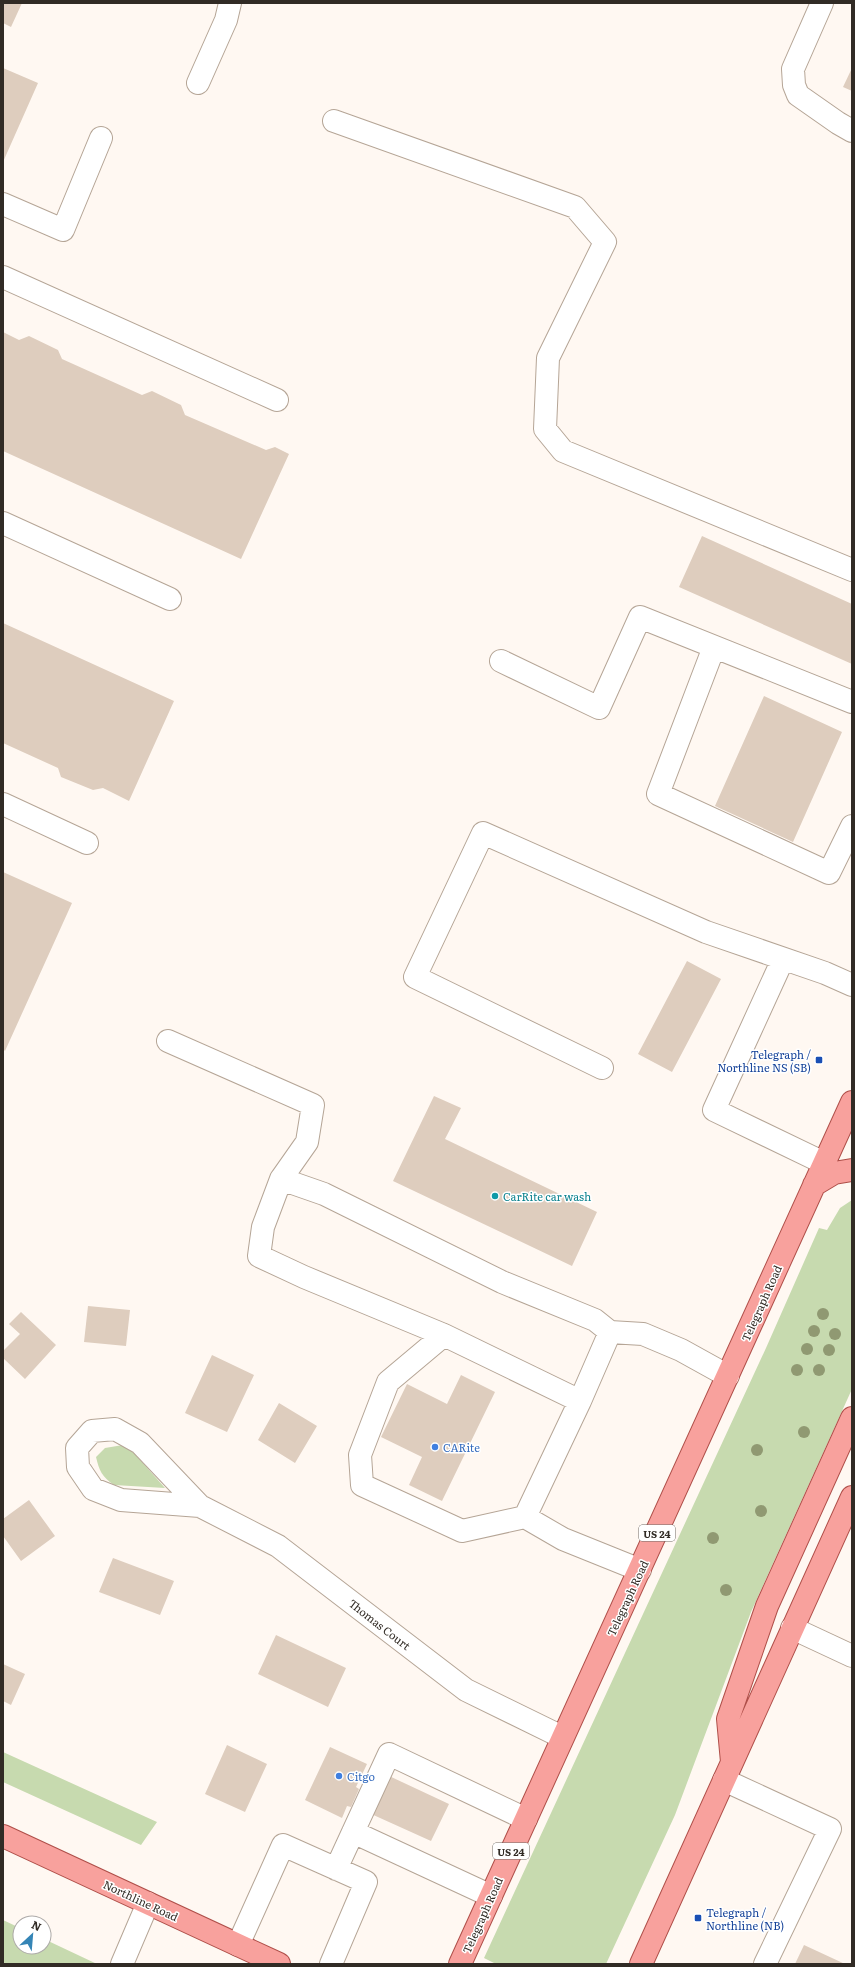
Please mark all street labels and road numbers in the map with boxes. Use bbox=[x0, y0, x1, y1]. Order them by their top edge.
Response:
street label: Telegraph Road bbox=[737, 1262, 785, 1344]
road number: US 24 bbox=[639, 1525, 675, 1541]
street label: Telegraph Road bbox=[602, 1557, 652, 1639]
street label: Thomas Court bbox=[346, 1595, 415, 1653]
road number: US 24 bbox=[493, 1843, 529, 1859]
street label: Telegraph Road bbox=[458, 1874, 506, 1956]
street label: Northline Road bbox=[101, 1876, 181, 1924]

